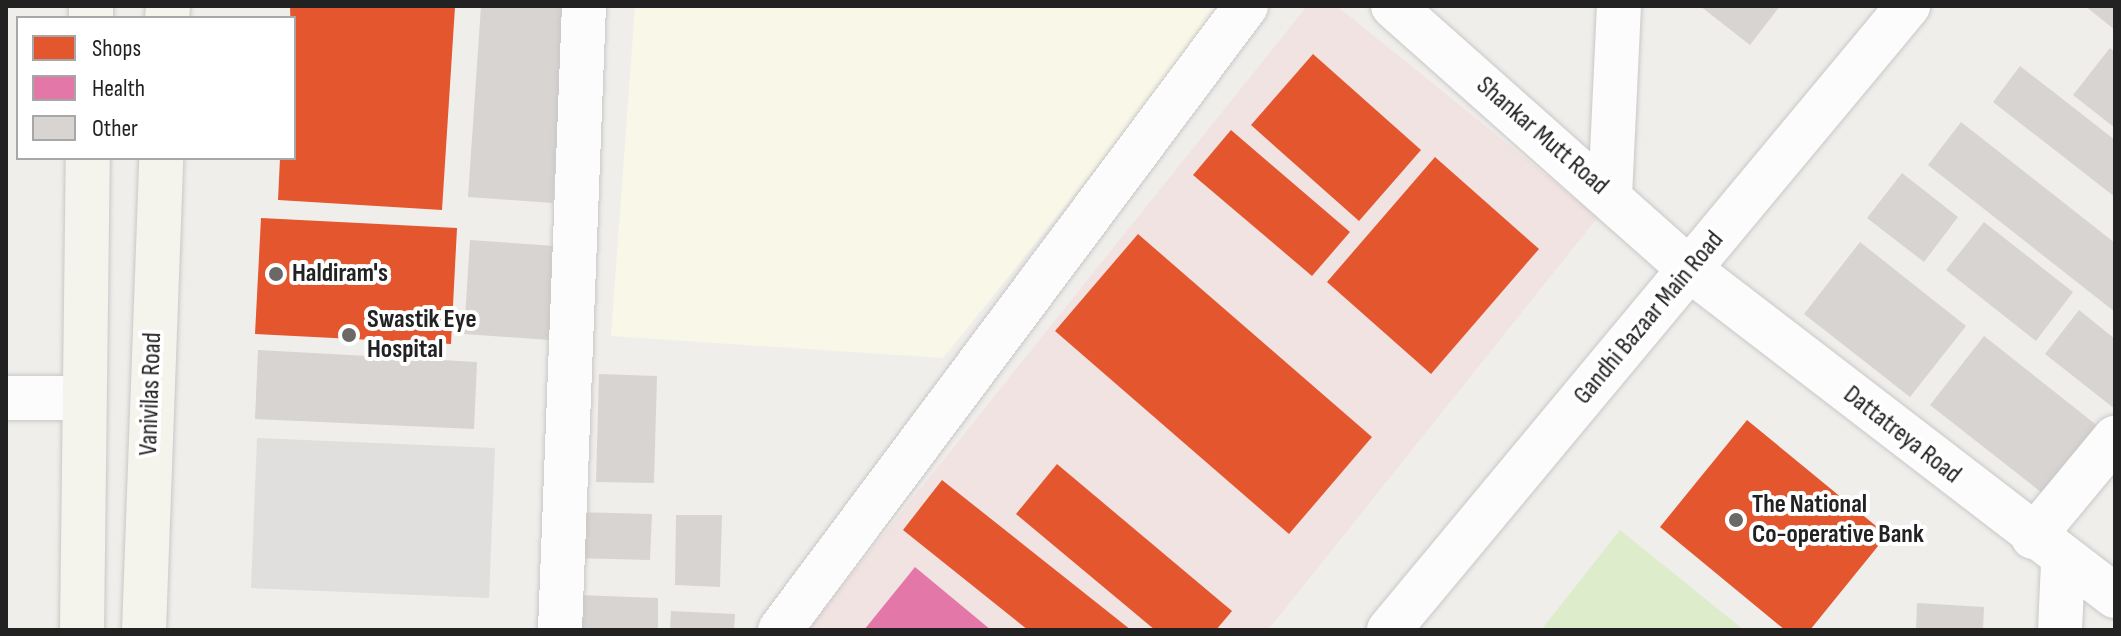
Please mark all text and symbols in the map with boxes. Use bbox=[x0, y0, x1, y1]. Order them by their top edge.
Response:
legend bbox=[16, 16, 296, 160]
text: Shops bbox=[92, 34, 141, 63]
street label: Shankar Mutt Road bbox=[1470, 70, 1614, 202]
text: Health bbox=[92, 74, 145, 103]
text: Other bbox=[92, 114, 138, 143]
street label: Gandhi Bazaar Main Road bbox=[1568, 225, 1730, 411]
place label: Haldiram's bbox=[292, 258, 388, 290]
marker: Haldiram's bbox=[267, 265, 285, 283]
place label: Swastik Eye Hospital bbox=[367, 304, 477, 366]
marker: Swastik Eye Hospital bbox=[338, 324, 360, 346]
street label: Vanivilas Road bbox=[133, 332, 169, 456]
street label: Dattatreya Road bbox=[1837, 379, 1967, 491]
place label: The National Co-operative Bank bbox=[1752, 489, 1924, 550]
marker: The National Co-operative Bank bbox=[1727, 511, 1745, 529]

